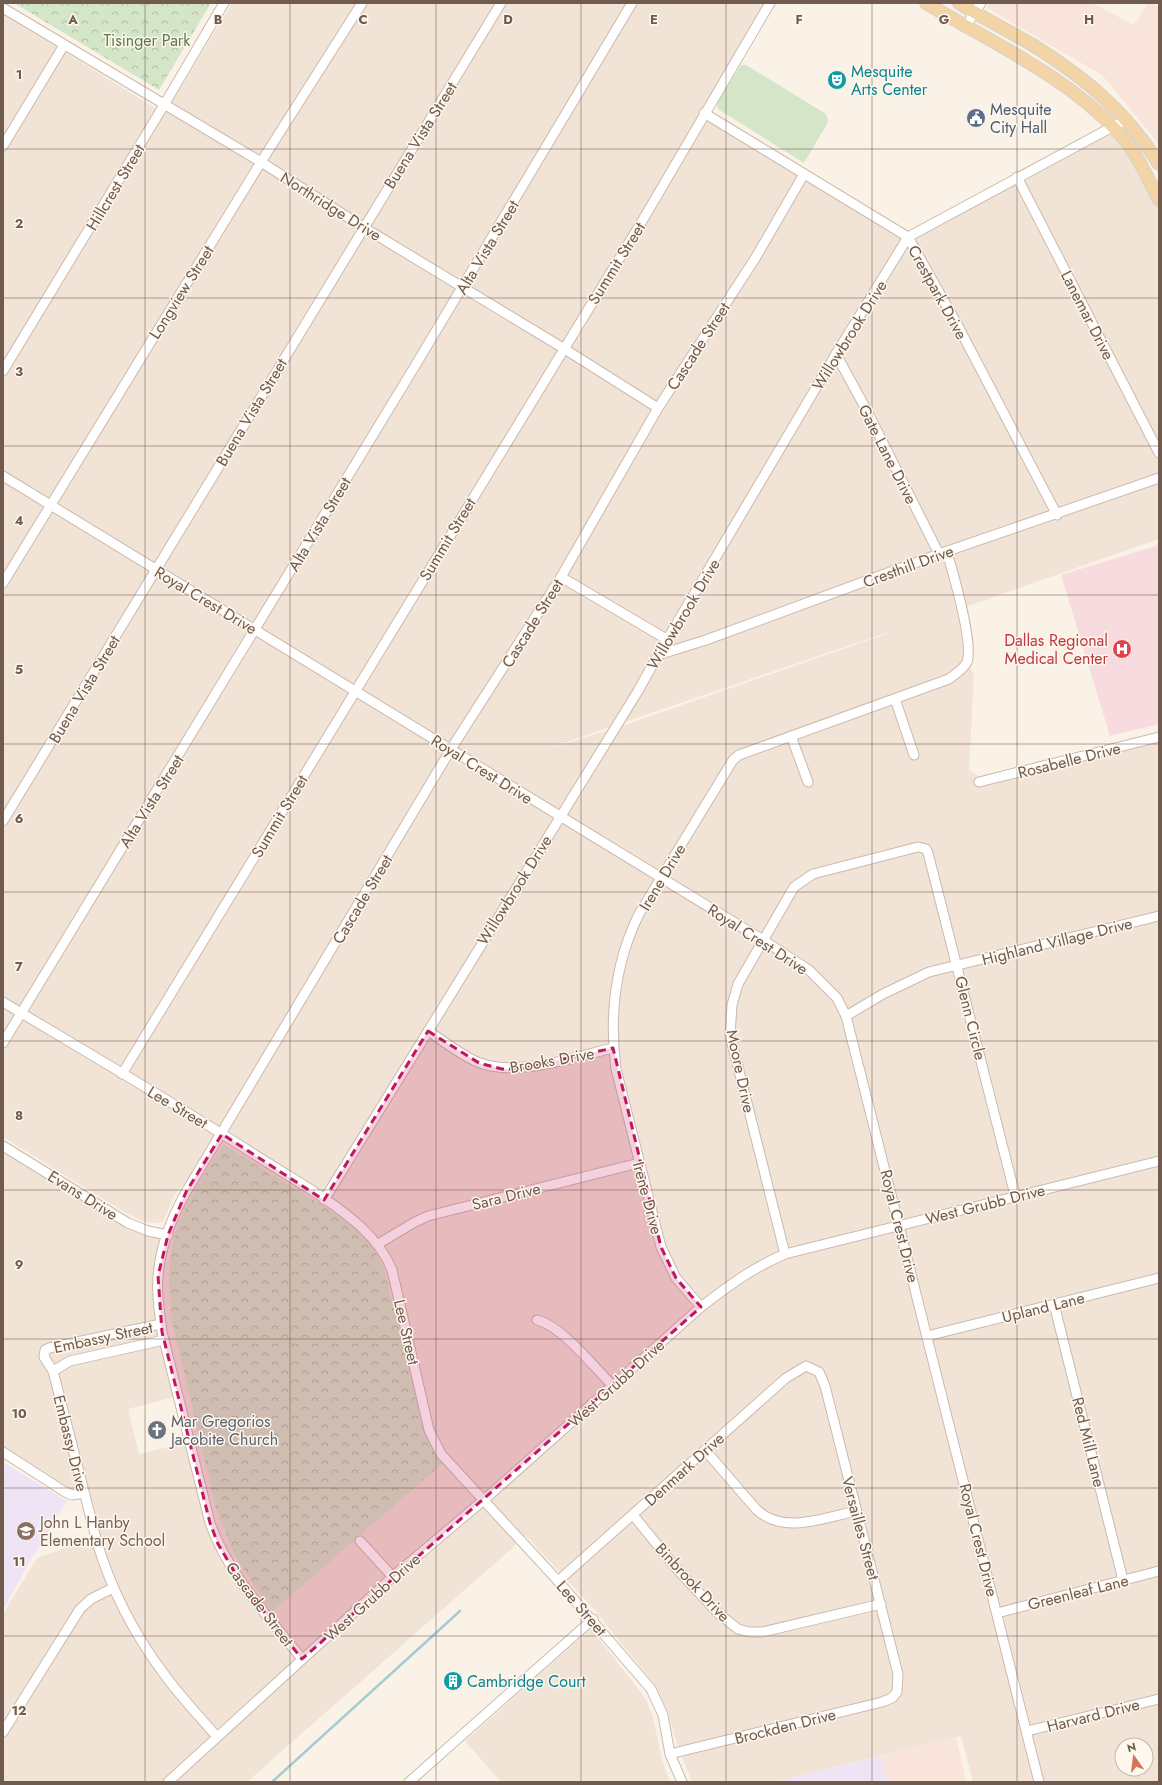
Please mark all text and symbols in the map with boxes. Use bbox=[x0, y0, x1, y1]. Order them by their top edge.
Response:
text: A bbox=[67, 10, 78, 29]
text: B bbox=[214, 10, 223, 29]
text: C bbox=[358, 10, 368, 29]
text: D bbox=[503, 10, 513, 29]
text: E bbox=[650, 10, 658, 29]
text: F bbox=[795, 10, 803, 29]
text: G bbox=[939, 10, 950, 29]
text: H bbox=[1084, 10, 1094, 29]
park label: Tisinger Park bbox=[104, 29, 191, 52]
place label: Mesquite Arts Center bbox=[851, 60, 928, 101]
text: 1 bbox=[16, 65, 22, 84]
theatre icon: Mesquite Arts Center bbox=[826, 69, 848, 91]
street label: Buena Vista Street bbox=[378, 77, 463, 193]
place label: Mesquite City Hall bbox=[990, 98, 1051, 139]
public building icon: Mesquite City Hall bbox=[965, 107, 987, 129]
street label: Hillcrest Street bbox=[80, 139, 150, 235]
street label: Northridge Drive bbox=[276, 166, 386, 247]
street label: Alta Vista Street bbox=[450, 196, 525, 299]
text: 2 bbox=[15, 214, 23, 233]
street label: Summit Street bbox=[582, 218, 651, 309]
street label: Longview Street bbox=[143, 241, 219, 344]
street label: Crestpark Drive bbox=[902, 241, 973, 343]
street label: Lanemar Drive bbox=[1055, 267, 1120, 364]
street label: Willowbrook Drive bbox=[806, 276, 893, 395]
street label: Cascade Street bbox=[661, 298, 736, 395]
street label: Buena Vista Street bbox=[210, 354, 293, 471]
text: 3 bbox=[15, 362, 23, 381]
street label: Gate Lane Drive bbox=[853, 400, 923, 508]
street label: Alta Vista Street bbox=[282, 473, 357, 576]
street label: Summit Street bbox=[414, 493, 481, 585]
text: 4 bbox=[14, 511, 24, 530]
street label: Cresthill Drive bbox=[860, 539, 957, 594]
street label: Willowbrook Drive bbox=[641, 554, 726, 674]
street label: Royal Crest Drive bbox=[150, 561, 261, 640]
street label: Cascade Street bbox=[496, 574, 569, 672]
place label: Dallas Regional Medical Center bbox=[1004, 629, 1108, 670]
street label: Buena Vista Street bbox=[43, 631, 126, 748]
hospital icon: Dallas Regional Medical Center bbox=[1111, 638, 1133, 660]
text: 5 bbox=[15, 660, 23, 679]
street label: Royal Crest Drive bbox=[427, 729, 537, 810]
street label: Rosabelle Drive bbox=[1015, 737, 1123, 784]
street label: Alta Vista Street bbox=[114, 750, 189, 852]
street label: Summit Street bbox=[246, 770, 313, 862]
text: 6 bbox=[15, 809, 24, 828]
street label: Willowbrook Drive bbox=[471, 831, 558, 950]
street label: Irene Drive bbox=[633, 839, 691, 915]
street label: Cascade Street bbox=[327, 850, 398, 948]
street label: Royal Crest Drive bbox=[703, 898, 813, 981]
street label: Highland Village Drive bbox=[979, 912, 1135, 971]
text: 7 bbox=[15, 957, 23, 976]
street label: Glenn Circle bbox=[949, 974, 992, 1063]
street label: Moore Drive bbox=[720, 1027, 761, 1115]
street label: Brooks Drive bbox=[508, 1042, 596, 1079]
street label: Lee Street bbox=[143, 1080, 212, 1135]
text: 8 bbox=[15, 1106, 23, 1125]
street label: Irene Drive bbox=[627, 1159, 668, 1237]
street label: Evans Drive bbox=[43, 1165, 122, 1226]
street label: Royal Crest Drive bbox=[874, 1167, 925, 1285]
street label: Sara Drive bbox=[469, 1177, 543, 1216]
street label: West Grubb Drive bbox=[923, 1178, 1047, 1230]
text: 9 bbox=[15, 1255, 24, 1274]
street label: Upland Lane bbox=[999, 1286, 1087, 1329]
street label: Lee Street bbox=[388, 1297, 425, 1367]
street label: Embassy Street bbox=[51, 1316, 155, 1359]
street label: West Grubb Drive bbox=[563, 1334, 670, 1433]
street label: Embassy Drive bbox=[47, 1393, 94, 1494]
street label: Red Mill Lane bbox=[1066, 1395, 1111, 1490]
text: 10 bbox=[11, 1404, 27, 1423]
place label: Mar Gregorios Jacobite Church bbox=[169, 1410, 278, 1451]
church icon: Mar Gregorios Jacobite Church bbox=[146, 1419, 168, 1441]
street label: Denmark Drive bbox=[639, 1427, 729, 1512]
street label: Versailles Street bbox=[836, 1474, 885, 1583]
street label: Royal Crest Drive bbox=[953, 1481, 1004, 1599]
place label: John L Hanby Elementary School bbox=[38, 1511, 165, 1552]
school or university icon: John L Hanby Elementary School bbox=[15, 1520, 37, 1542]
street label: Binbrook Drive bbox=[650, 1538, 735, 1627]
street label: West Grubb Drive bbox=[319, 1548, 426, 1647]
text: 11 bbox=[12, 1552, 26, 1571]
street label: Cascade Street bbox=[220, 1557, 299, 1652]
street label: Greenleaf Lane bbox=[1025, 1569, 1131, 1616]
street label: Lee Street bbox=[551, 1576, 612, 1641]
building icon: Cambridge Court bbox=[442, 1670, 464, 1692]
place label: Cambridge Court bbox=[467, 1670, 586, 1693]
street label: Harvard Drive bbox=[1044, 1693, 1142, 1738]
text: 12 bbox=[11, 1701, 27, 1720]
street label: Brockden Drive bbox=[732, 1703, 838, 1750]
north arrow bbox=[1114, 1737, 1154, 1777]
text: N bbox=[1125, 1738, 1138, 1756]

